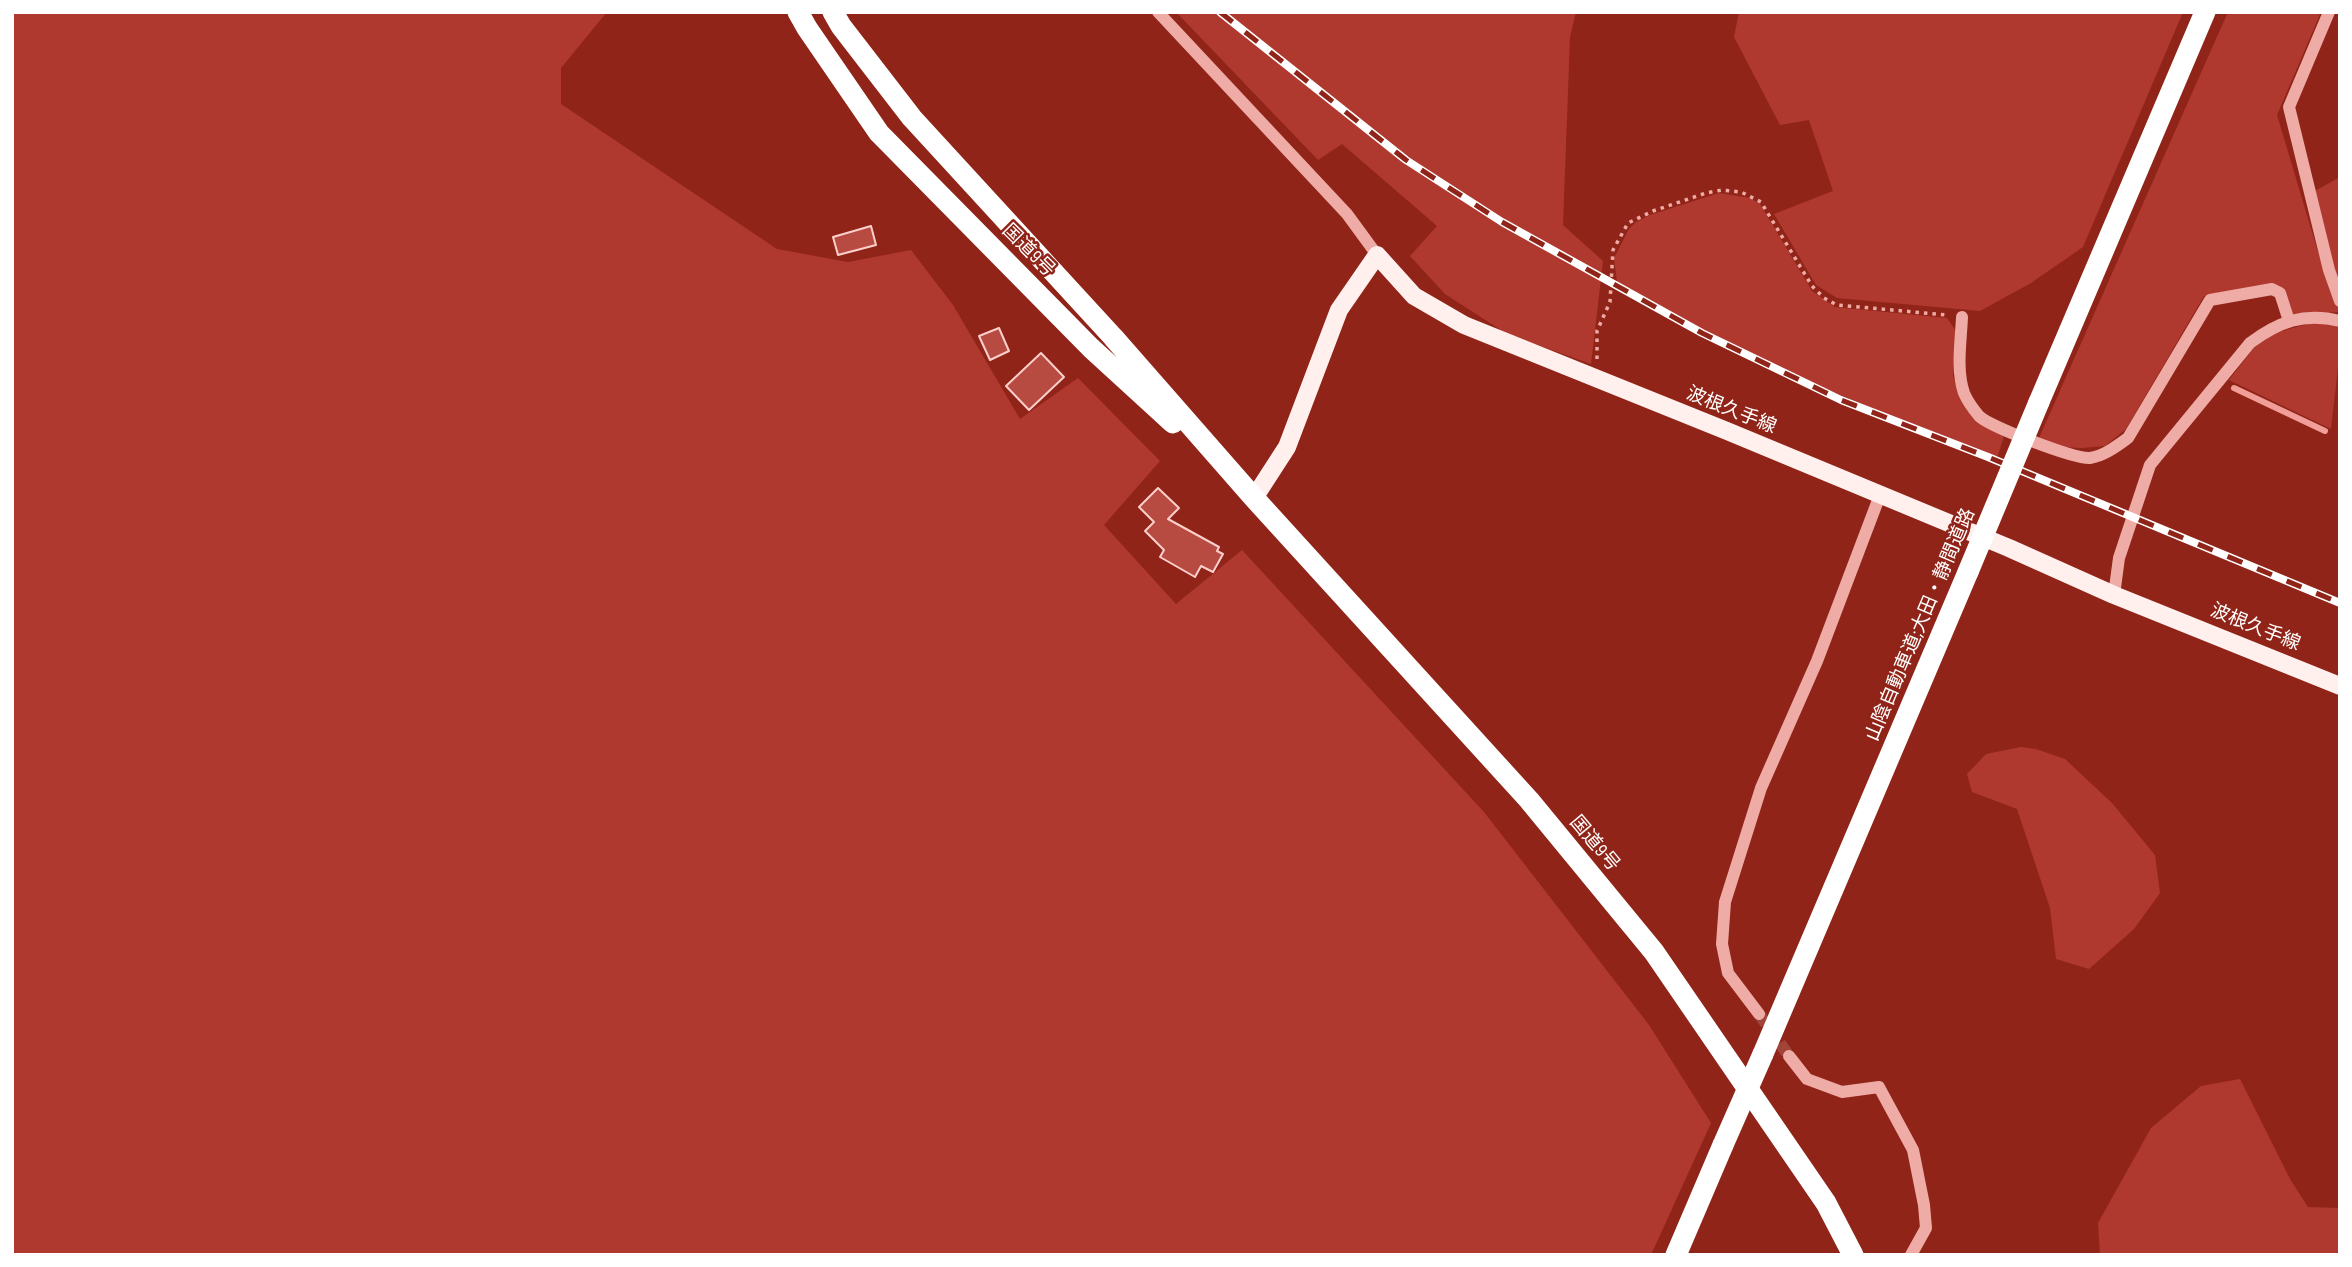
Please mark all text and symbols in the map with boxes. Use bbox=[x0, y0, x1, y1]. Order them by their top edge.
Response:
street label: 国道9号 bbox=[997, 220, 1059, 282]
street label: 波根久手線 bbox=[1683, 383, 1779, 439]
street label: 山陰自動車道;大田・静間道路 bbox=[1862, 505, 1980, 745]
street label: 波根久手線 bbox=[2207, 600, 2303, 656]
street label: 国道9号 bbox=[1564, 812, 1624, 876]

